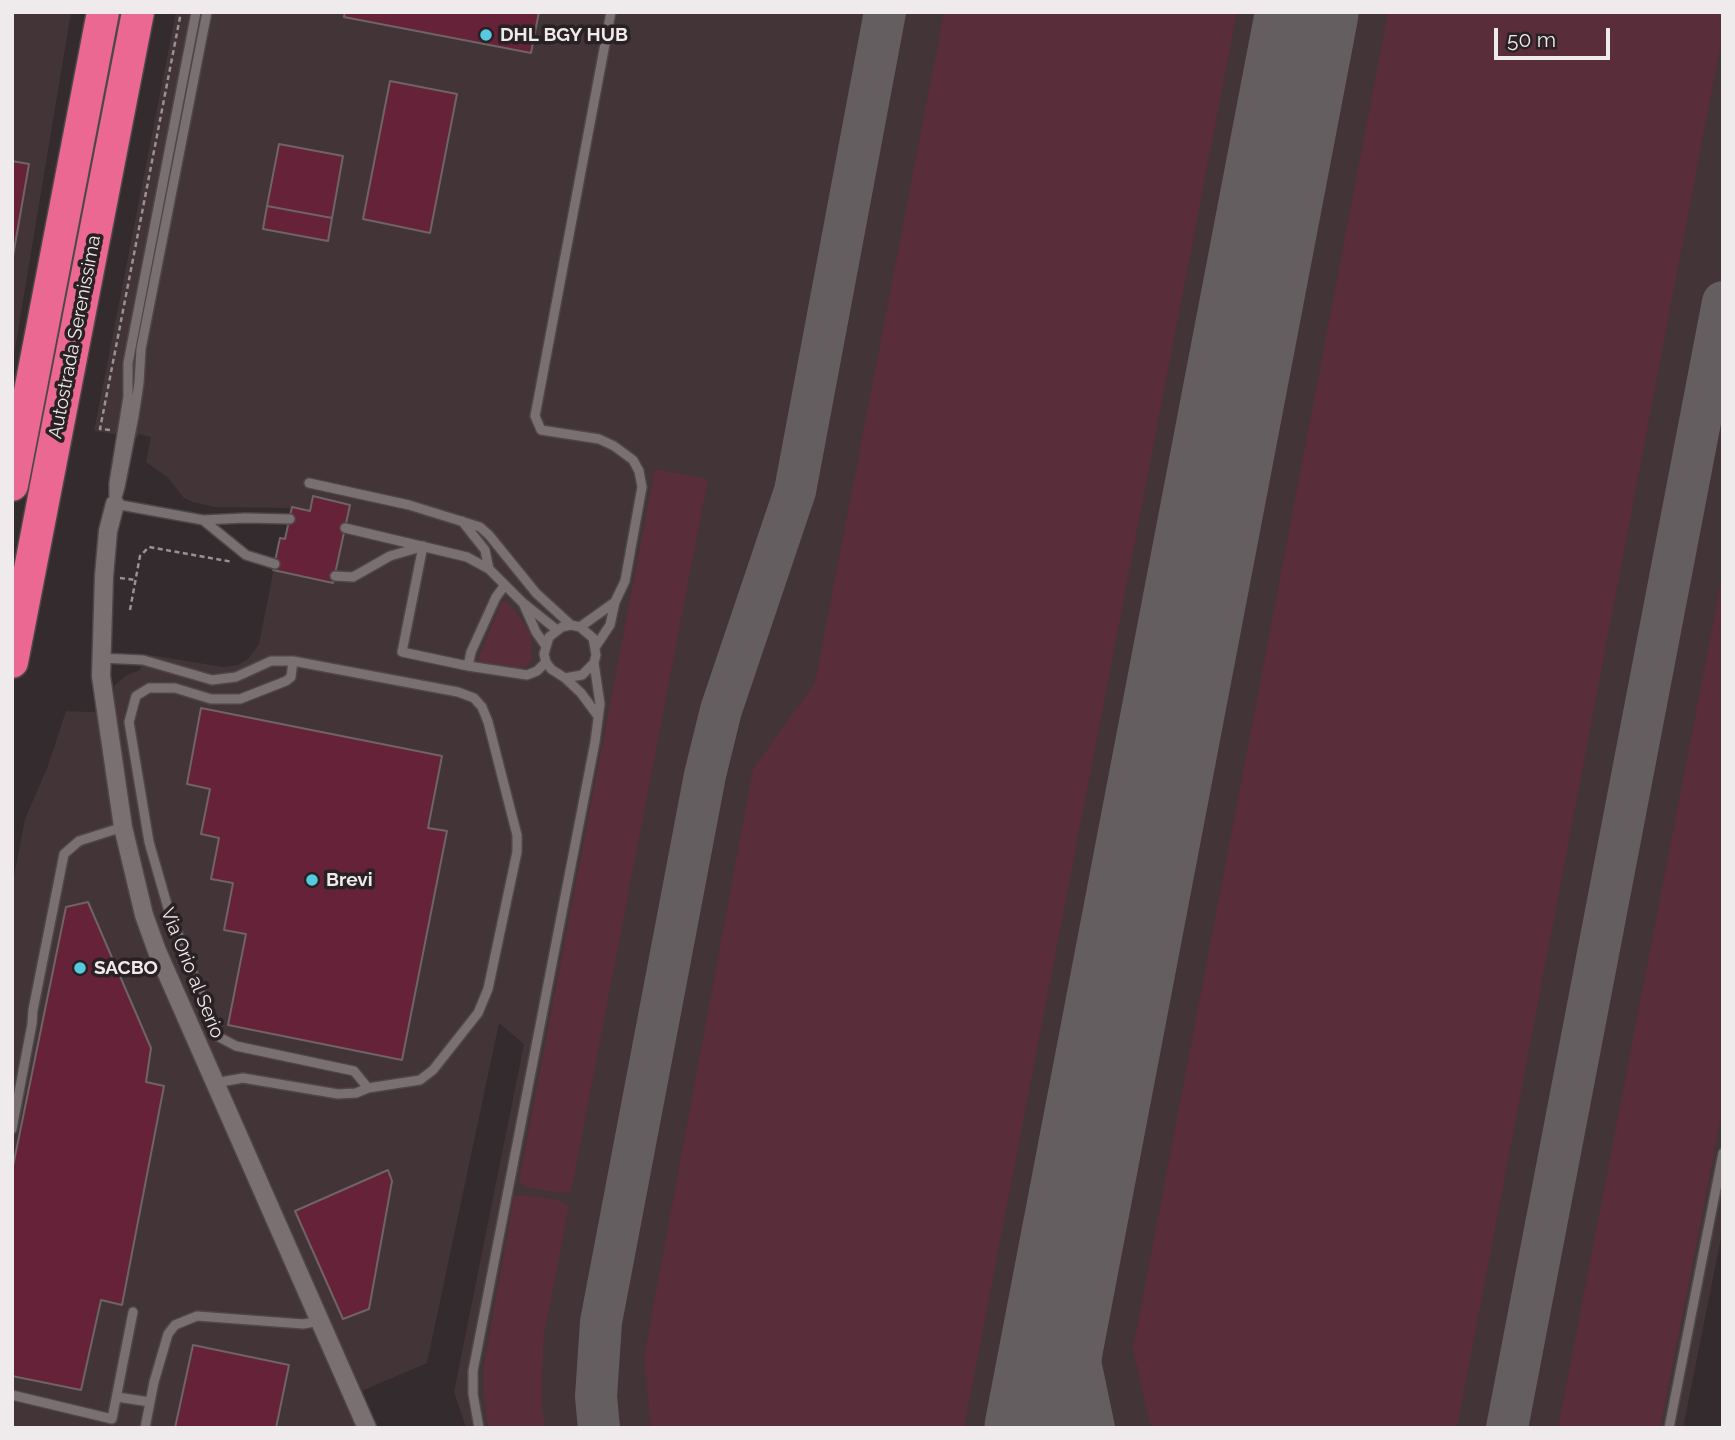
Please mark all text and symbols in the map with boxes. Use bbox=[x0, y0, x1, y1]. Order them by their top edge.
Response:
scale bar bbox=[1497, 14, 1612, 58]
place label: DHL BGY HUB bbox=[500, 24, 628, 46]
marker: DHL BGY HUB bbox=[478, 27, 494, 43]
text: 50 m bbox=[1507, 27, 1556, 52]
street label: Autostrada Serenissima bbox=[44, 233, 106, 441]
place label: Brevi bbox=[326, 869, 373, 891]
marker: Brevi bbox=[304, 872, 320, 888]
street label: Via Orio al Serio bbox=[155, 904, 229, 1042]
place label: SACBO bbox=[94, 957, 158, 979]
marker: SACBO bbox=[72, 960, 88, 976]

